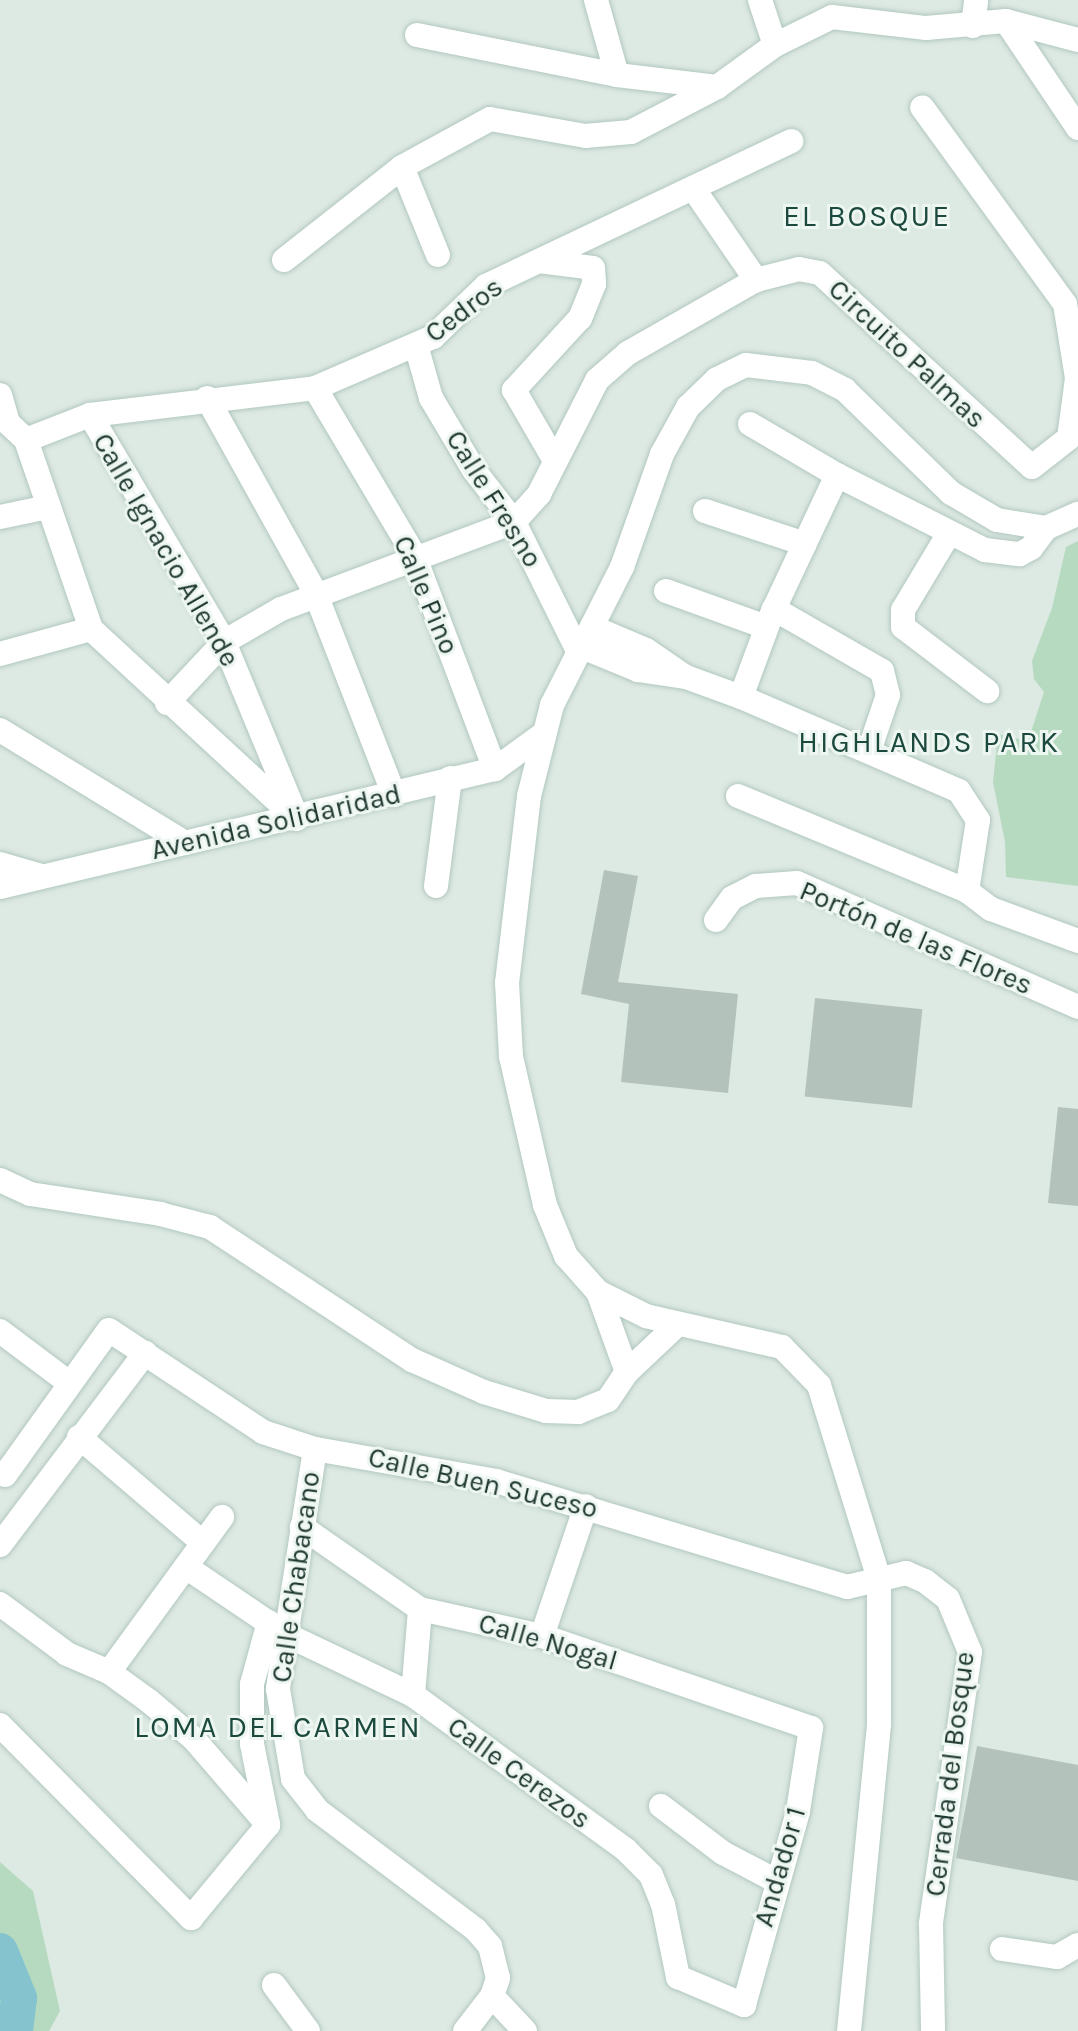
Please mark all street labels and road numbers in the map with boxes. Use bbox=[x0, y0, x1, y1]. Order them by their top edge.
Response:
street label: Cedros bbox=[419, 270, 509, 350]
street label: Circuito Palmas bbox=[821, 273, 993, 435]
street label: Calle Fresno bbox=[439, 424, 549, 574]
street label: Calle Ignacio Allende bbox=[85, 427, 247, 673]
street label: Calle Pino bbox=[386, 531, 466, 659]
street label: Avenida Solidaridad bbox=[148, 777, 404, 867]
street label: Portón de las Flores bbox=[795, 874, 1037, 1002]
street label: Calle Buen Suceso bbox=[365, 1440, 601, 1526]
street label: Calle Chabacano bbox=[265, 1469, 327, 1685]
street label: Calle Nogal bbox=[475, 1606, 621, 1678]
street label: Cerrada del Bosque bbox=[918, 1650, 982, 1898]
street label: Calle Cerezos bbox=[441, 1710, 597, 1836]
street label: Andador 1 bbox=[747, 1803, 813, 1931]

